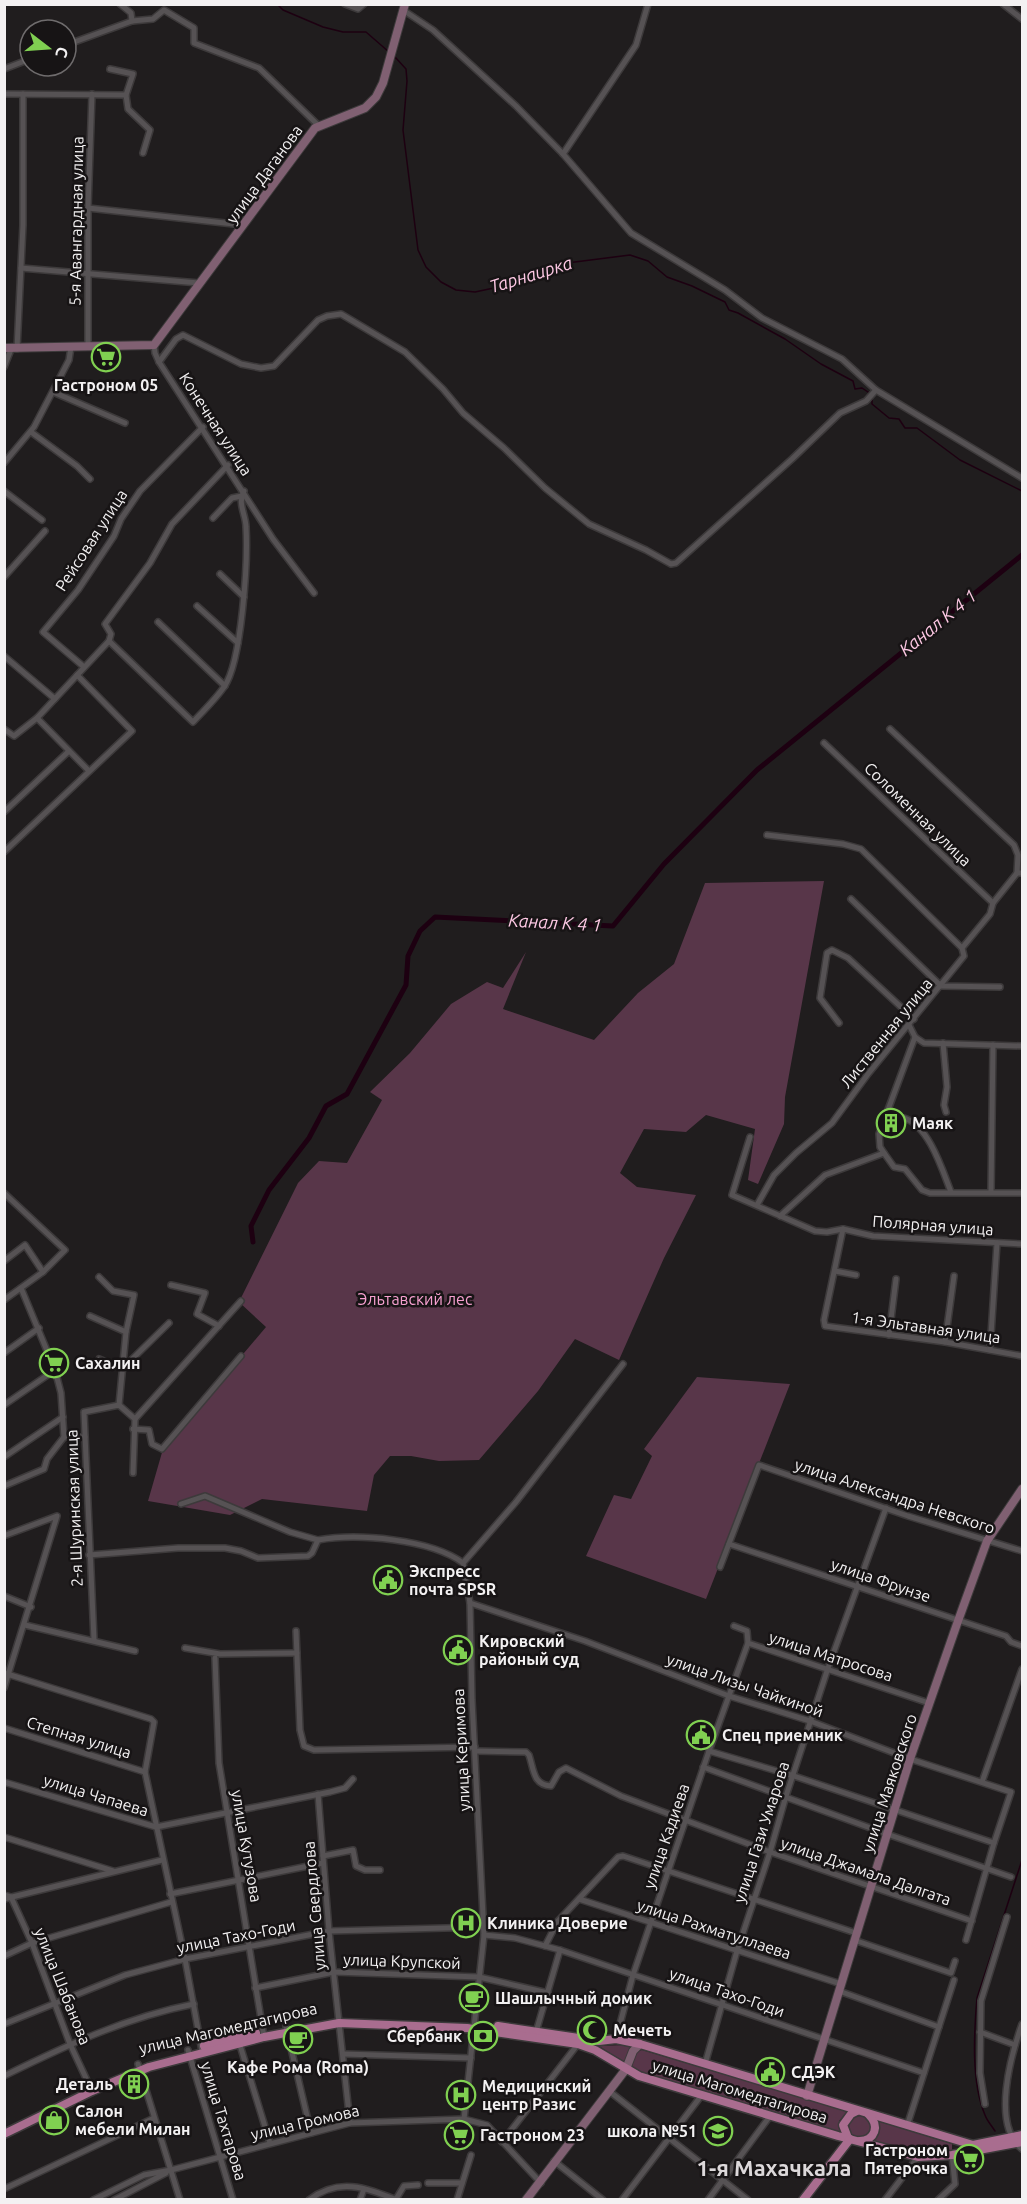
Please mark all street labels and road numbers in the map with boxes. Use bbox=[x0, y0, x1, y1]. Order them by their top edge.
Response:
street label: улица Даганова bbox=[222, 121, 306, 227]
street label: 5-я Авангардная улица bbox=[66, 136, 86, 306]
street label: Конечная улица bbox=[176, 369, 256, 479]
street label: Рейсовая улица bbox=[51, 486, 131, 594]
street label: Соломенная улица bbox=[861, 758, 975, 870]
street label: Лиственная улица bbox=[836, 975, 936, 1091]
street label: Полярная улица bbox=[872, 1212, 994, 1238]
street label: 1-я Эльтавная улица bbox=[850, 1308, 1002, 1346]
street label: 2-я Шуринская улица bbox=[62, 1429, 86, 1587]
street label: улица Александра Невского bbox=[793, 1455, 997, 1537]
street label: улица Фрунзе bbox=[829, 1555, 933, 1605]
street label: улица Матросова bbox=[767, 1627, 895, 1685]
street label: улица Лизы Чайкиной bbox=[664, 1650, 826, 1720]
street label: улица Керимова bbox=[449, 1688, 473, 1812]
street label: улица Маяковского bbox=[858, 1711, 920, 1855]
street label: Степная улица bbox=[25, 1713, 133, 1761]
street label: улица Гази Умарова bbox=[730, 1759, 792, 1905]
street label: улица Чапаева bbox=[41, 1770, 151, 1820]
street label: улица Кадиева bbox=[640, 1781, 692, 1891]
street label: улица Кутузова bbox=[228, 1788, 266, 1904]
street label: улица Джамала Далгата bbox=[779, 1833, 953, 1909]
street label: улица Свердлова bbox=[299, 1841, 329, 1971]
street label: улица Рахматуллаева bbox=[635, 1896, 793, 1962]
street label: улица Тахо-Годи bbox=[175, 1916, 297, 1956]
street label: улица Шабанова bbox=[31, 1925, 95, 2047]
street label: улица Крупской bbox=[343, 1950, 461, 1972]
street label: улица Тахо-Годи bbox=[667, 1964, 787, 2020]
street label: улица Магомедтагирова bbox=[137, 1999, 319, 2057]
street label: улица Магомедтагирова bbox=[650, 2056, 830, 2126]
street label: улица Тахтарова bbox=[197, 2059, 251, 2183]
street label: улица Громова bbox=[249, 2101, 361, 2143]

